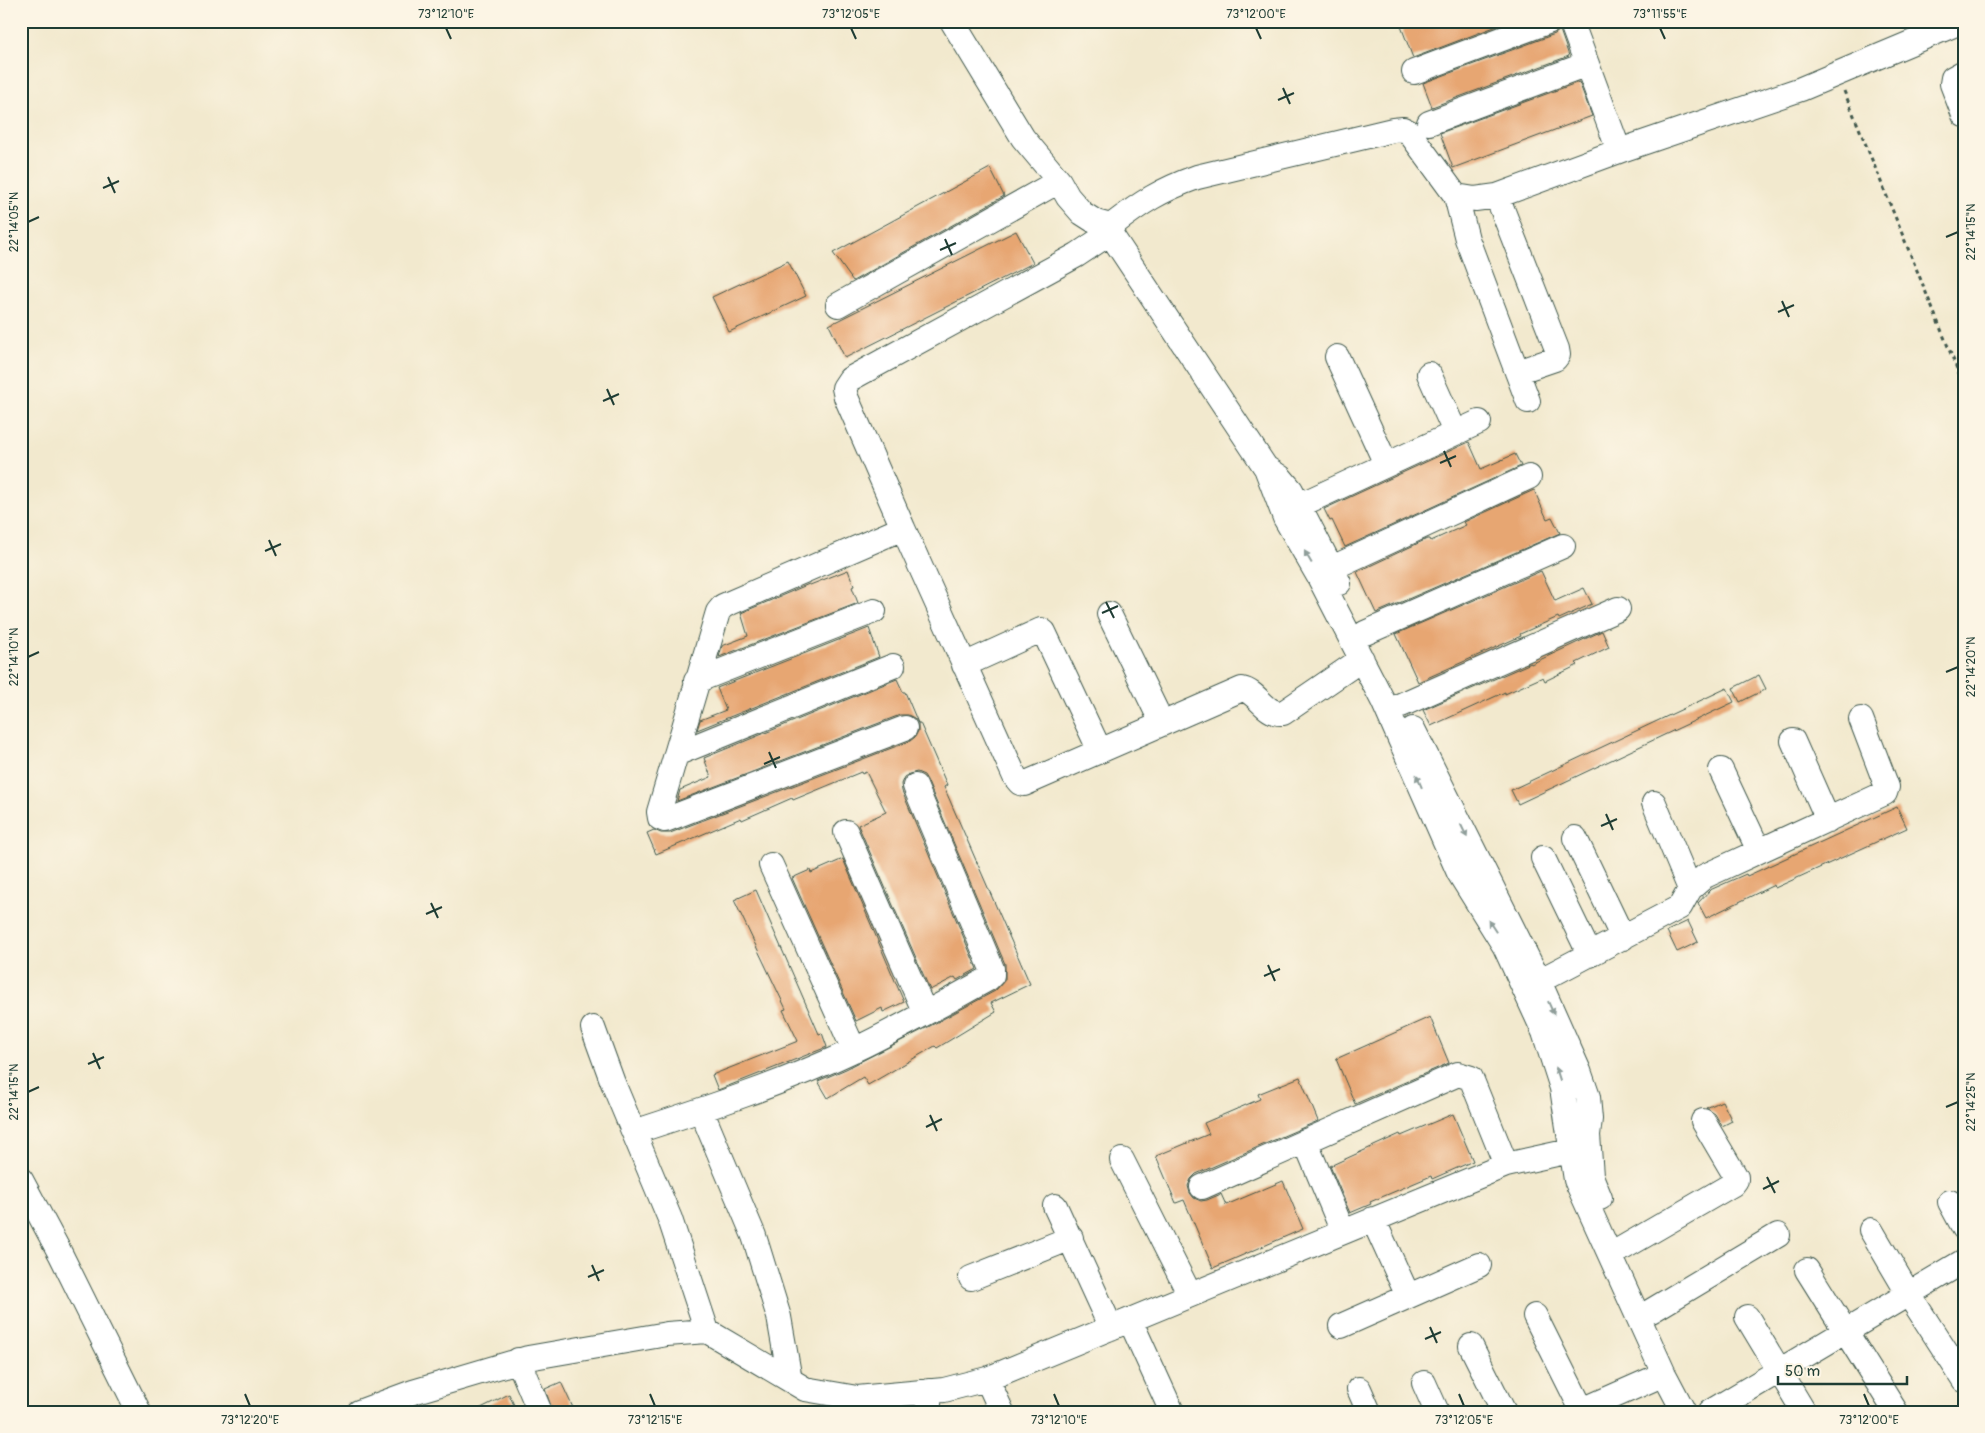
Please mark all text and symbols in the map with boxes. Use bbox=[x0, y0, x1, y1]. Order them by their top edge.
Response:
text: 73°12'10"E bbox=[418, 7, 474, 22]
text: 73°12'05"E bbox=[822, 7, 880, 22]
text: 73°12'00"E bbox=[1226, 7, 1286, 22]
text: 73°11'55"E bbox=[1633, 7, 1687, 22]
text: 22°14'05"N bbox=[7, 192, 22, 252]
text: 22°14'15"N bbox=[1964, 204, 1979, 260]
one-way arrow bbox=[1303, 551, 1312, 564]
text: 22°14'10"N bbox=[7, 628, 22, 686]
text: 22°14'20"N bbox=[1964, 637, 1979, 697]
one-way arrow bbox=[1415, 773, 1423, 788]
one-way arrow bbox=[1460, 824, 1468, 838]
one-way arrow bbox=[1487, 919, 1496, 933]
one-way arrow bbox=[1547, 1001, 1555, 1015]
text: 22°14'15"N bbox=[7, 1064, 22, 1120]
one-way arrow bbox=[1553, 1066, 1561, 1081]
text: 22°14'25"N bbox=[1964, 1073, 1979, 1131]
scale bar bbox=[1778, 1353, 1906, 1385]
text: 50 m bbox=[1785, 1362, 1820, 1381]
text: 73°12'20"E bbox=[221, 1413, 279, 1428]
text: 73°12'15"E bbox=[628, 1413, 682, 1428]
text: 73°12'10"E bbox=[1031, 1413, 1087, 1428]
text: 73°12'05"E bbox=[1435, 1413, 1493, 1428]
text: 73°12'00"E bbox=[1839, 1413, 1899, 1428]

